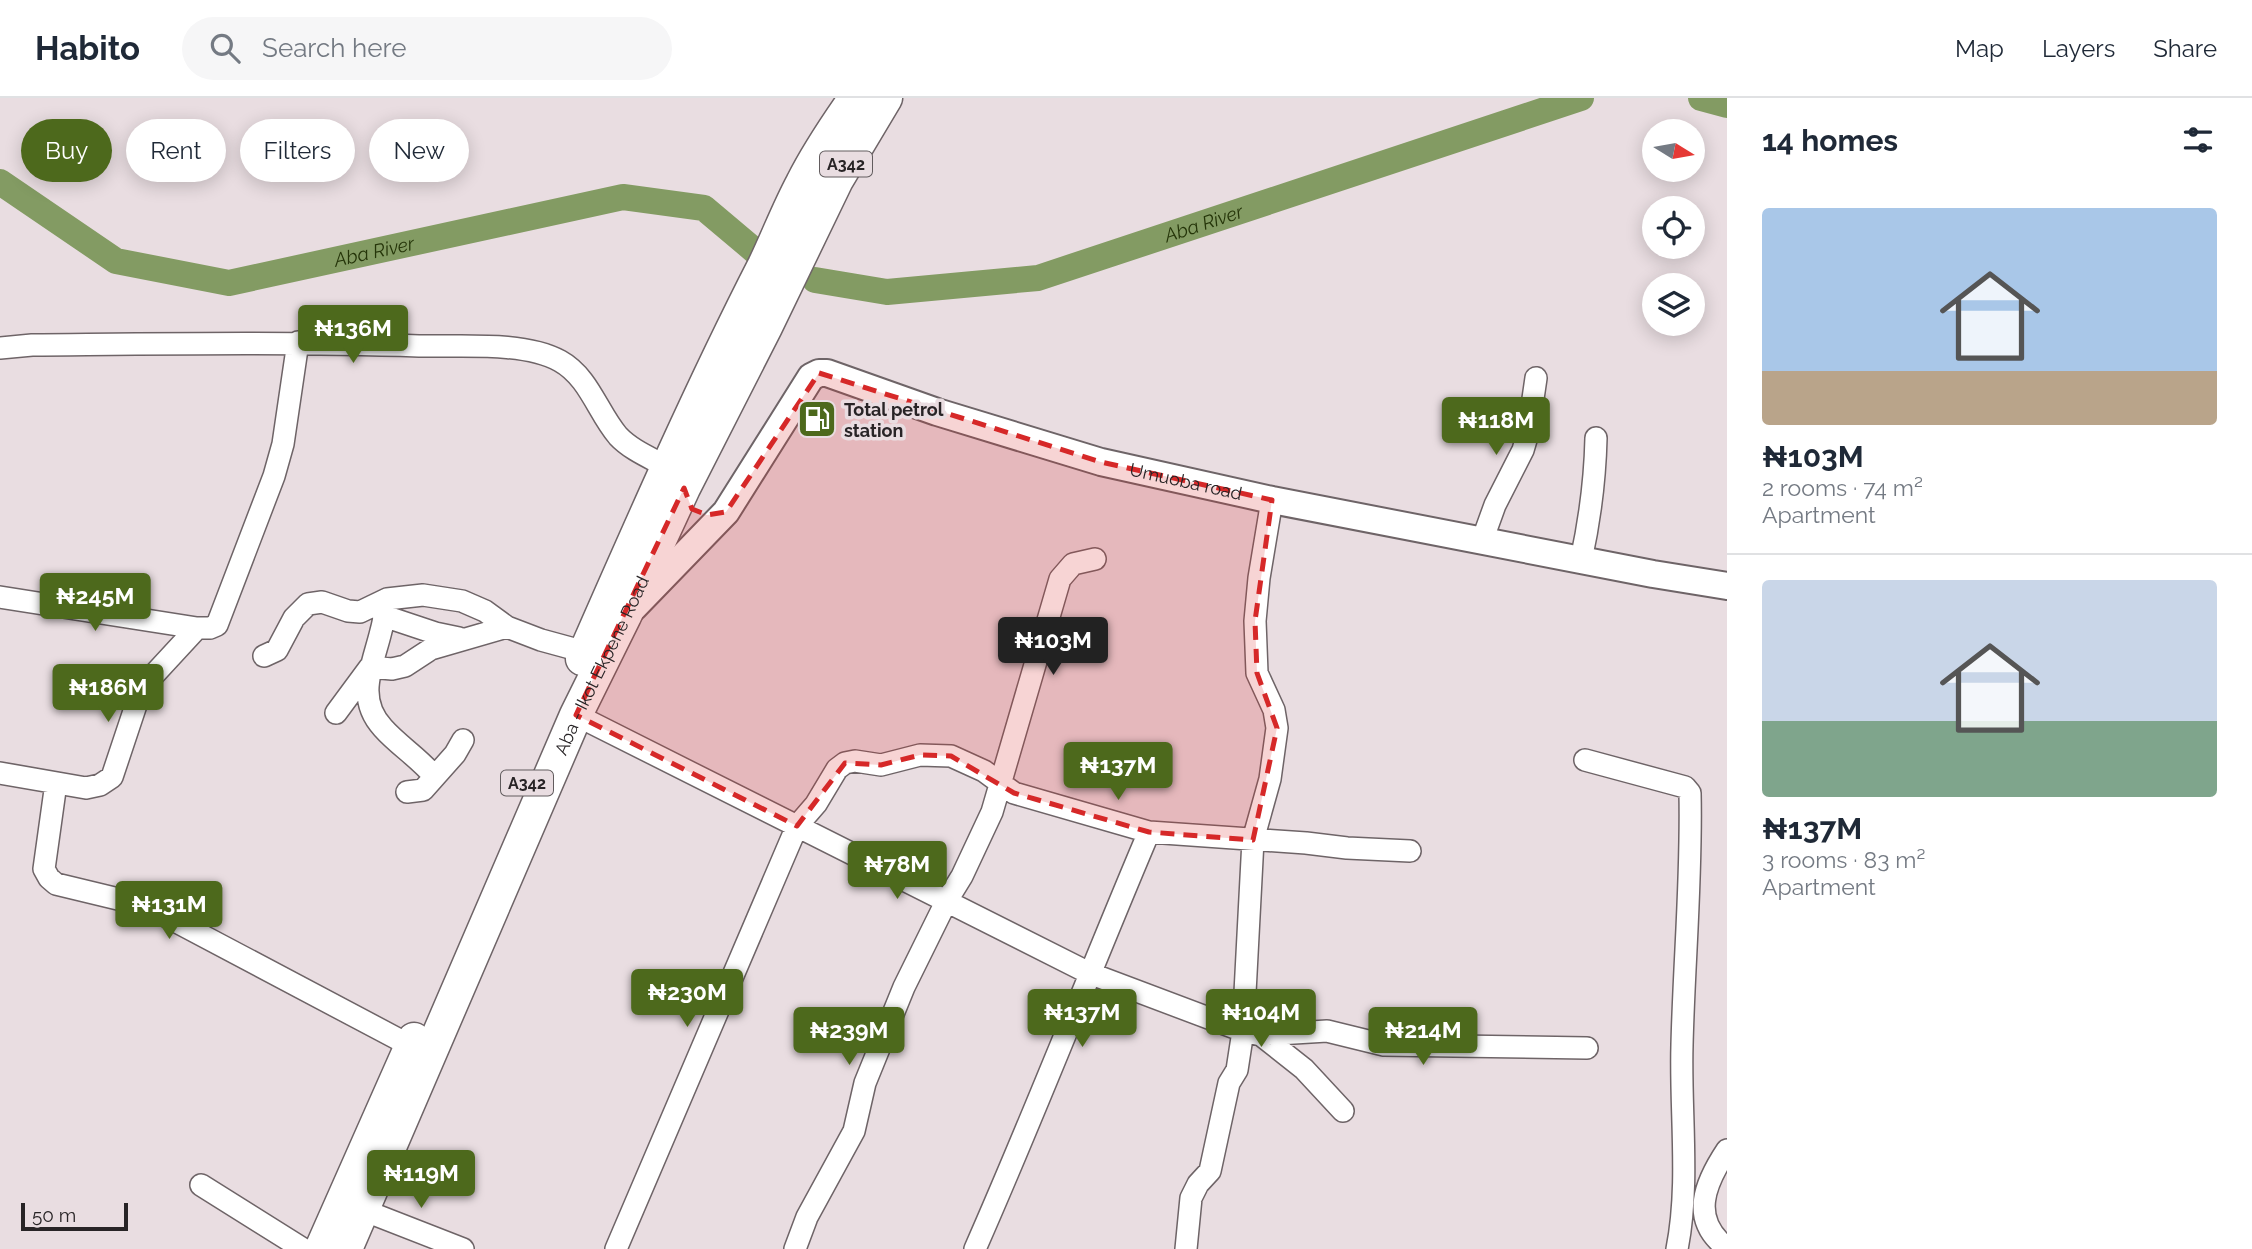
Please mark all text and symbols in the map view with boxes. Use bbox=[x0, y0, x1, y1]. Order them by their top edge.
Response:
search box bbox=[182, 17, 672, 80]
text: Habito bbox=[35, 29, 140, 68]
icon: search bbox=[206, 29, 244, 67]
text: Search here bbox=[262, 33, 406, 63]
text: Map bbox=[1955, 34, 2004, 63]
text: Layers bbox=[2042, 34, 2115, 63]
text: Share bbox=[2153, 34, 2217, 63]
chip: Buy bbox=[21, 119, 112, 182]
chip: Rent bbox=[126, 119, 226, 182]
chip: Filters bbox=[240, 119, 355, 182]
chip: New bbox=[369, 119, 469, 182]
north arrow bbox=[1642, 119, 1704, 182]
map controls bbox=[1642, 119, 1705, 336]
icon: filters bbox=[2179, 121, 2217, 159]
text: 14 homes bbox=[1762, 123, 1898, 158]
road number: A342 bbox=[820, 152, 872, 176]
button: locate bbox=[1642, 196, 1705, 259]
water label: Aba River bbox=[1160, 199, 1247, 247]
water label: Aba River bbox=[331, 232, 418, 271]
icon: home bbox=[1927, 253, 2053, 379]
button: layers bbox=[1642, 273, 1705, 336]
pin: ₦136M bbox=[304, 306, 402, 365]
text: ₦136M bbox=[314, 314, 392, 341]
fuel station icon: Total petrol station bbox=[796, 398, 838, 440]
pin: ₦118M bbox=[1447, 398, 1545, 457]
place label: Total petrol station bbox=[844, 399, 944, 441]
text: ₦118M bbox=[1458, 406, 1534, 433]
text: ₦103M bbox=[1762, 439, 1864, 474]
street label: Umuoba road bbox=[1128, 458, 1244, 504]
text: 2 rooms · 74 m² bbox=[1762, 474, 1923, 501]
text: Apartment bbox=[1762, 501, 1876, 528]
street label: Aba - Ikot Ekpene Road bbox=[550, 573, 653, 758]
pin: ₦245M bbox=[46, 574, 144, 633]
text: ₦245M bbox=[56, 582, 134, 609]
pin: ₦103M bbox=[1004, 618, 1102, 677]
icon: home bbox=[1927, 625, 2053, 751]
text: ₦103M bbox=[1014, 626, 1092, 653]
pin: ₦186M bbox=[59, 664, 157, 724]
text: ₦186M bbox=[69, 673, 147, 700]
pin: ₦137M bbox=[1069, 742, 1167, 802]
text: ₦137M bbox=[1080, 751, 1156, 778]
road number: A342 bbox=[501, 770, 553, 796]
text: ₦137M bbox=[1762, 811, 1862, 846]
pin: ₦78M bbox=[856, 842, 938, 901]
text: 3 rooms · 83 m² bbox=[1762, 846, 1925, 873]
text: ₦78M bbox=[864, 850, 930, 877]
text: Apartment bbox=[1762, 873, 1876, 900]
pin: ₦131M bbox=[120, 882, 218, 941]
text: ₦131M bbox=[131, 890, 207, 917]
pin: ₦230M bbox=[638, 970, 736, 1029]
text: ₦230M bbox=[647, 978, 727, 1005]
pin: ₦137M bbox=[1033, 990, 1131, 1049]
pin: ₦104M bbox=[1212, 990, 1310, 1049]
text: ₦137M bbox=[1044, 998, 1120, 1025]
text: ₦104M bbox=[1222, 998, 1300, 1025]
pin: ₦239M bbox=[800, 1007, 898, 1067]
pin: ₦214M bbox=[1374, 1007, 1472, 1067]
text: ₦239M bbox=[809, 1016, 889, 1043]
text: ₦214M bbox=[1384, 1016, 1462, 1043]
pin: ₦119M bbox=[372, 1150, 470, 1210]
text: ₦119M bbox=[383, 1159, 459, 1186]
scale bar bbox=[21, 1200, 128, 1232]
text: 50 m bbox=[32, 1204, 76, 1226]

